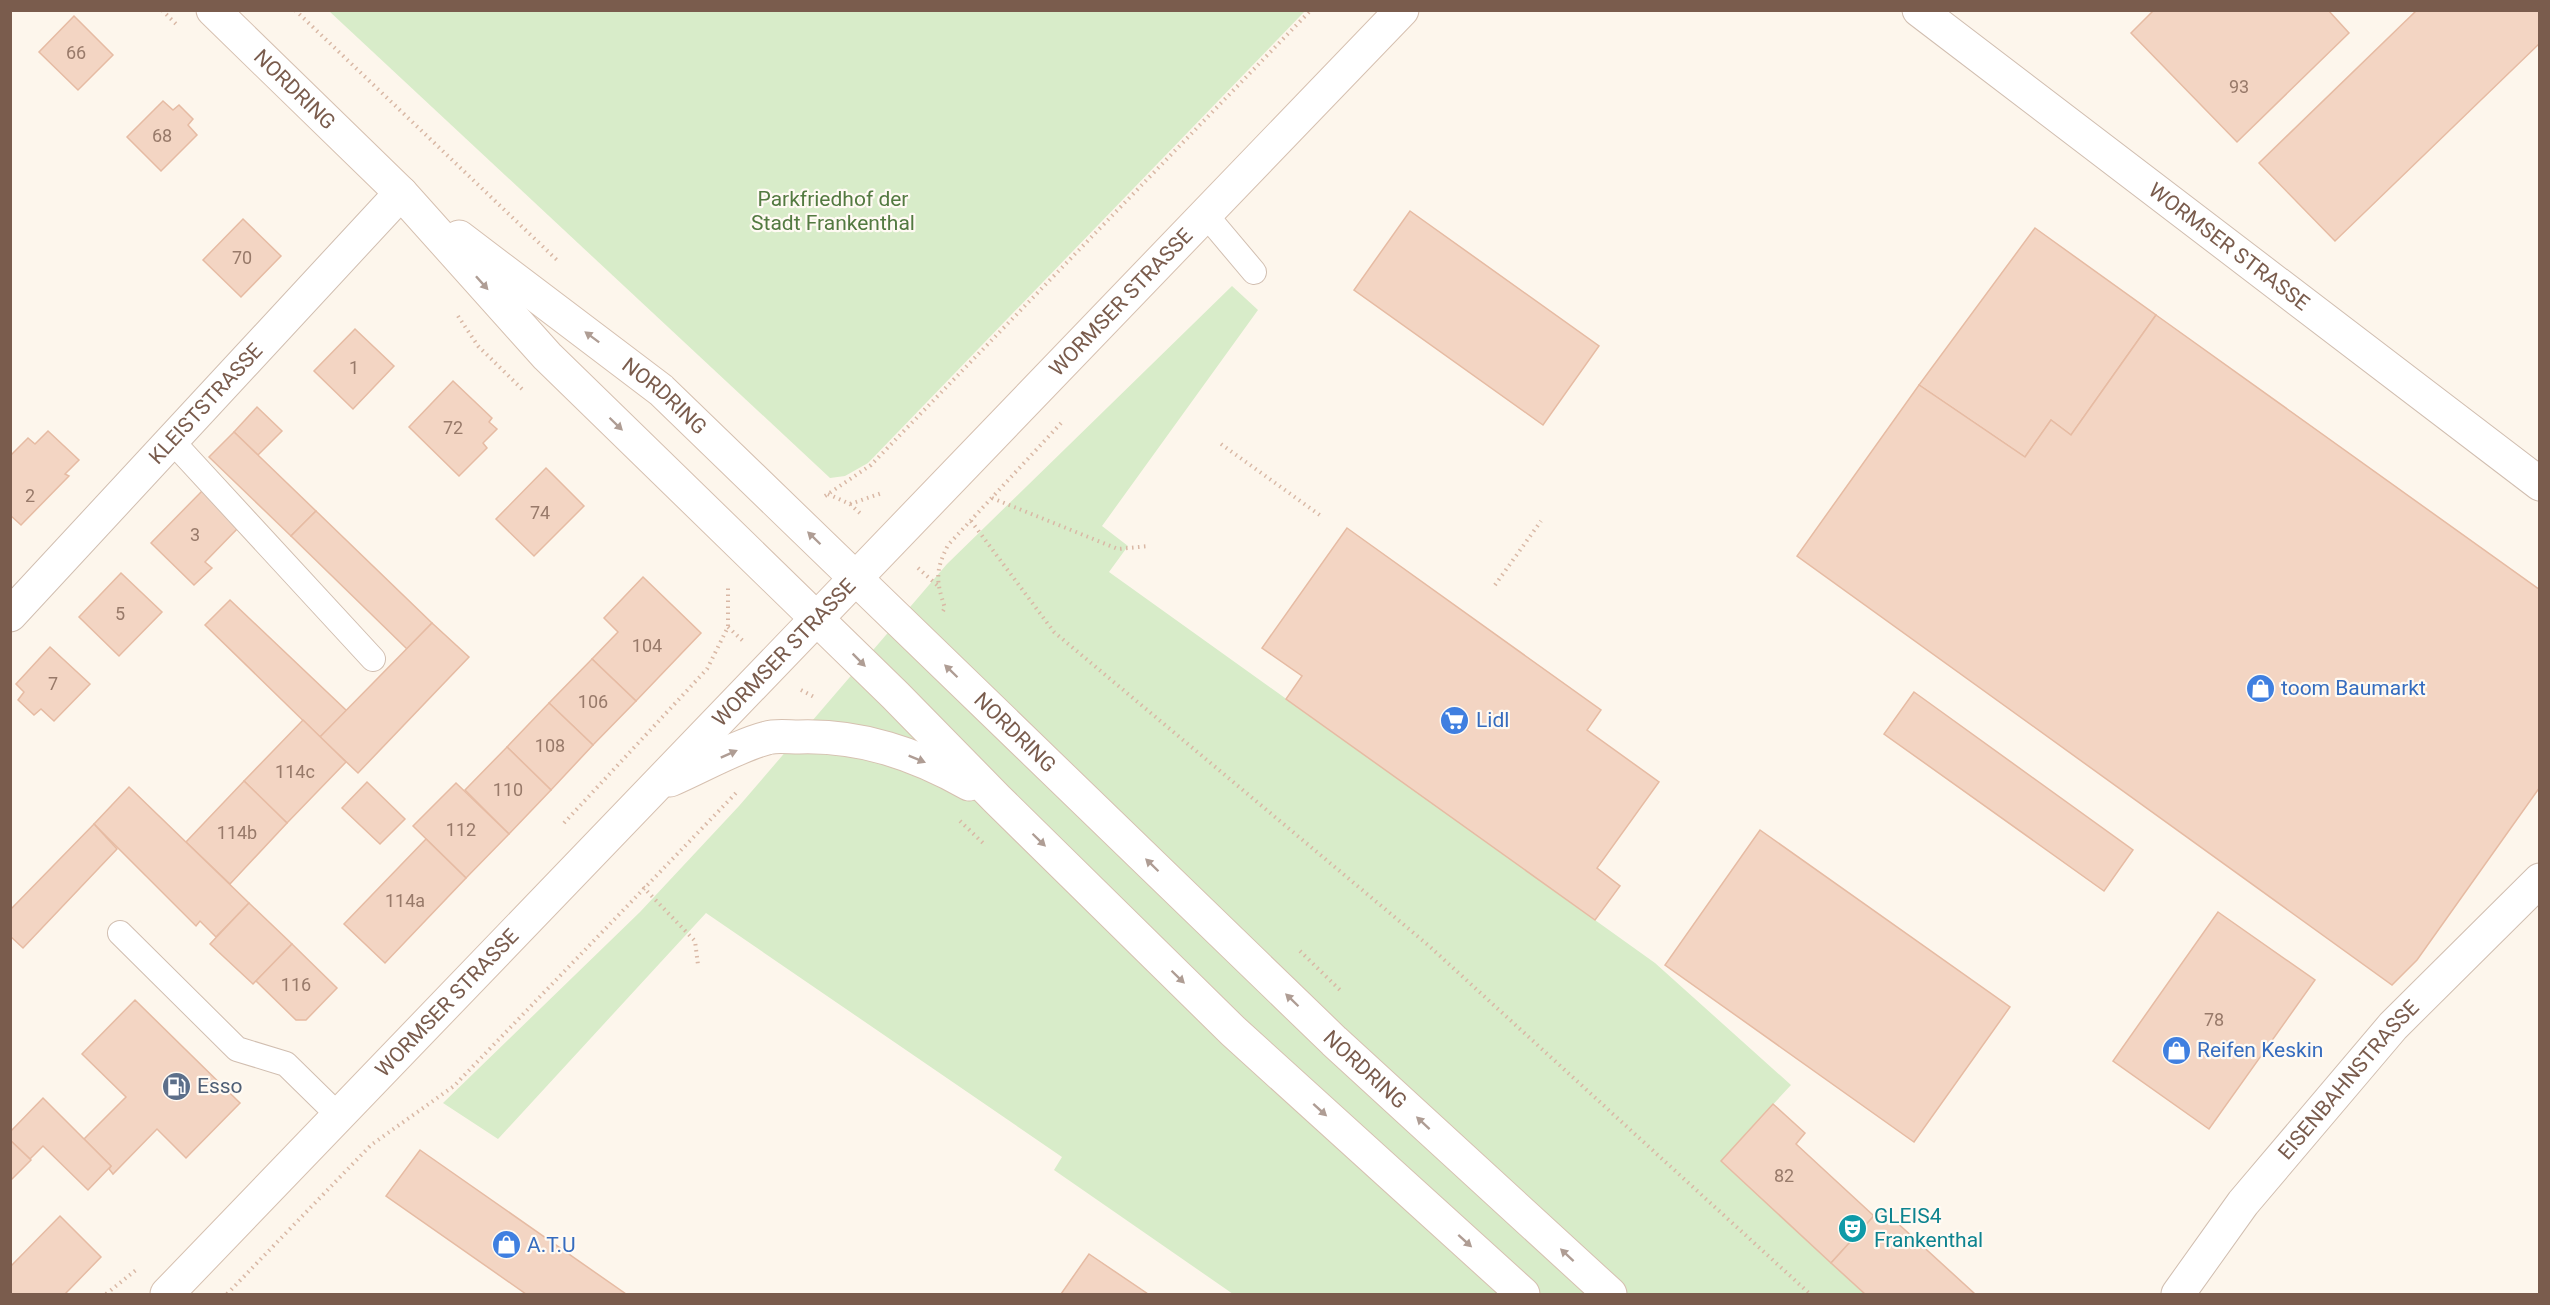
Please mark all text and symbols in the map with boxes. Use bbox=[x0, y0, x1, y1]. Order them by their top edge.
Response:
house number: 66 bbox=[66, 42, 86, 63]
street label: NORDRING bbox=[249, 45, 340, 134]
house number: 93 bbox=[2229, 76, 2249, 97]
house number: 68 bbox=[152, 125, 172, 146]
street label: WORMSER STRASSE bbox=[2144, 178, 2314, 316]
park label: Parkfriedhof der Stadt Frankenthal bbox=[751, 187, 915, 235]
street label: WORMSER STRASSE bbox=[1044, 223, 1197, 381]
house number: 70 bbox=[232, 247, 252, 268]
one-way arrow bbox=[475, 275, 488, 290]
one-way arrow bbox=[584, 331, 600, 344]
street label: KLEISTSTRASSE bbox=[144, 338, 267, 469]
street label: NORDRING bbox=[618, 353, 712, 439]
house number: 1 bbox=[349, 357, 359, 378]
house number: 72 bbox=[443, 417, 463, 438]
one-way arrow bbox=[609, 417, 624, 431]
house number: 2 bbox=[25, 485, 35, 506]
house number: 74 bbox=[530, 502, 550, 523]
house number: 3 bbox=[190, 524, 200, 545]
one-way arrow bbox=[807, 531, 822, 545]
street label: WORMSER STRASSE bbox=[708, 574, 860, 731]
house number: 5 bbox=[115, 603, 125, 624]
house number: 104 bbox=[632, 635, 662, 656]
one-way arrow bbox=[851, 653, 865, 667]
one-way arrow bbox=[944, 665, 958, 679]
shop icon: toom Baumarkt bbox=[2244, 672, 2276, 704]
house number: 7 bbox=[48, 673, 58, 694]
place label: toom Baumarkt bbox=[2281, 676, 2426, 700]
street label: NORDRING bbox=[969, 688, 1061, 777]
house number: 106 bbox=[578, 691, 608, 712]
supermarket icon: Lidl bbox=[1439, 704, 1471, 736]
place label: Lidl bbox=[1476, 708, 1509, 732]
house number: 108 bbox=[535, 735, 565, 756]
one-way arrow bbox=[720, 749, 738, 758]
one-way arrow bbox=[909, 754, 927, 764]
house number: 114c bbox=[275, 761, 315, 782]
house number: 110 bbox=[493, 779, 523, 800]
house number: 112 bbox=[446, 819, 476, 840]
house number: 114b bbox=[217, 822, 257, 843]
one-way arrow bbox=[1031, 833, 1045, 847]
one-way arrow bbox=[1144, 858, 1159, 872]
house number: 114a bbox=[385, 890, 425, 911]
street label: WORMSER STRASSE bbox=[371, 924, 524, 1082]
one-way arrow bbox=[1170, 970, 1185, 984]
house number: 116 bbox=[281, 974, 311, 995]
one-way arrow bbox=[1286, 994, 1300, 1008]
street label: EISENBAHNSTRASSE bbox=[2273, 995, 2424, 1164]
house number: 78 bbox=[2204, 1009, 2224, 1030]
street label: NORDRING bbox=[1319, 1026, 1412, 1114]
shop icon: Reifen Keskin bbox=[2160, 1034, 2192, 1066]
place label: Reifen Keskin bbox=[2197, 1038, 2323, 1062]
fuel station icon: Esso bbox=[160, 1070, 192, 1102]
place label: Esso bbox=[197, 1074, 243, 1098]
one-way arrow bbox=[1312, 1103, 1327, 1116]
one-way arrow bbox=[1416, 1116, 1431, 1130]
house number: 82 bbox=[1774, 1165, 1794, 1186]
place label: GLEIS4 Frankenthal bbox=[1874, 1204, 1983, 1252]
theatre icon: GLEIS4 Frankenthal bbox=[1837, 1212, 1869, 1244]
shop icon: A.T.U bbox=[490, 1229, 522, 1261]
place label: A.T.U bbox=[527, 1233, 576, 1257]
one-way arrow bbox=[1457, 1234, 1472, 1248]
one-way arrow bbox=[1560, 1249, 1575, 1262]

